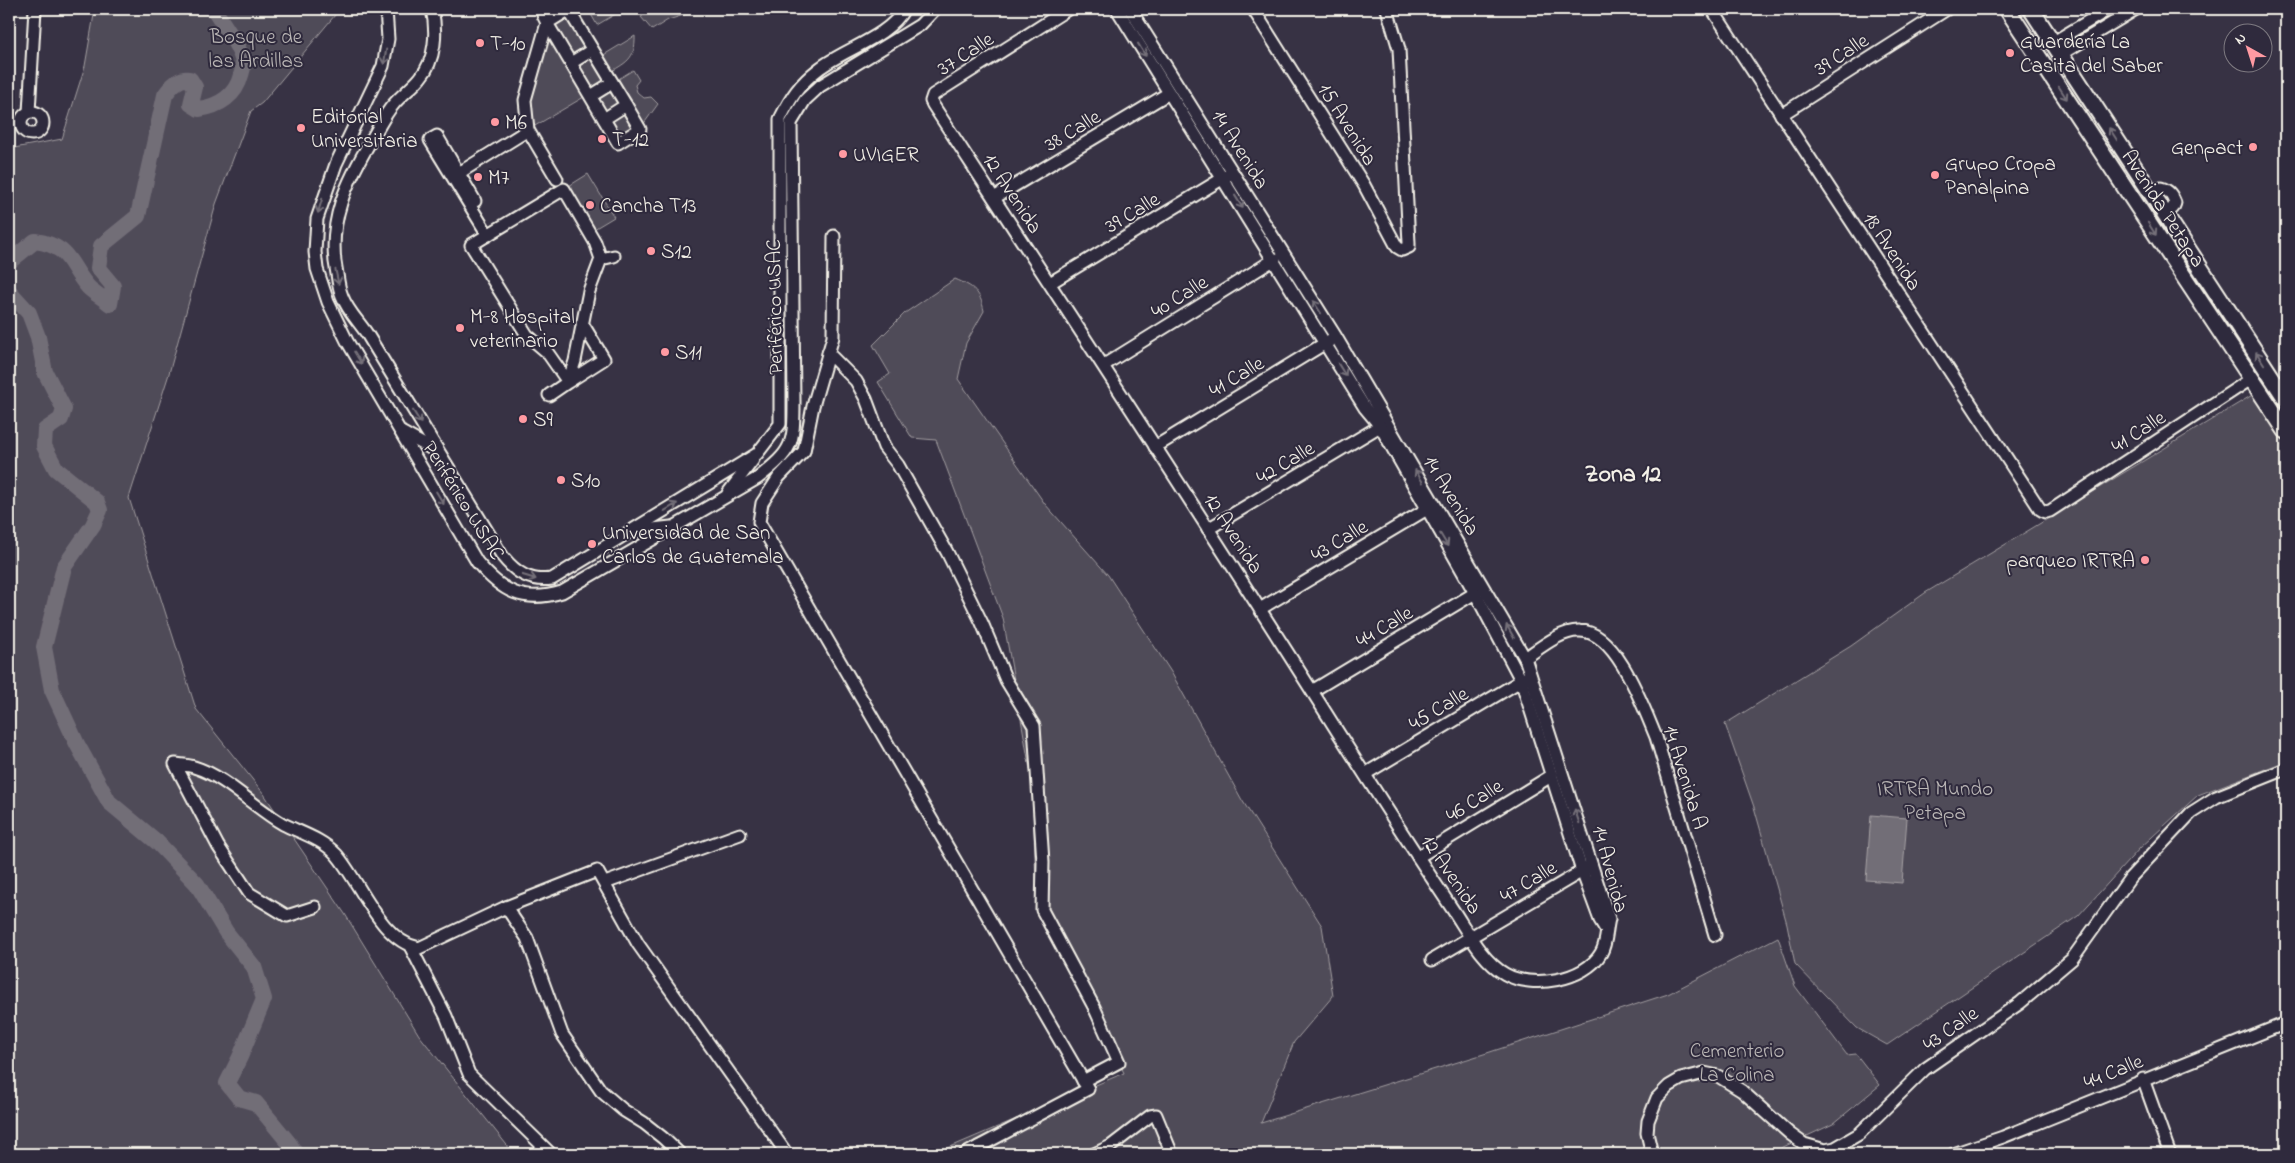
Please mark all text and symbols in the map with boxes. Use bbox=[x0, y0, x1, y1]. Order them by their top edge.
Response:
north arrow bbox=[2222, 22, 2272, 72]
park label: Bosque de las Ardillas bbox=[209, 23, 303, 77]
street label: 37 Calle bbox=[932, 25, 1001, 84]
street label: 39 Calle bbox=[1809, 27, 1876, 84]
place label: Guardería La Casita del Saber bbox=[2020, 28, 2163, 82]
text: N bbox=[2230, 28, 2251, 50]
place label: T-10 bbox=[490, 30, 526, 60]
marker: T-10 bbox=[474, 37, 486, 49]
one-way arrow bbox=[1138, 43, 1148, 57]
marker: Guardería La Casita del Saber bbox=[2004, 47, 2016, 59]
one-way arrow bbox=[379, 49, 389, 65]
street label: 15 Avenida bbox=[1309, 78, 1383, 172]
one-way arrow bbox=[2058, 85, 2068, 99]
place label: Editorial Universitaria bbox=[311, 103, 418, 157]
street label: 38 Calle bbox=[1039, 103, 1107, 160]
street label: 14 Avenida bbox=[1203, 104, 1276, 196]
place label: M6 bbox=[505, 109, 527, 139]
marker: M6 bbox=[489, 116, 501, 128]
marker: Editorial Universitaria bbox=[295, 122, 307, 134]
place label: T-12 bbox=[612, 126, 649, 156]
one-way arrow bbox=[2108, 128, 2118, 142]
marker: T-12 bbox=[596, 133, 608, 145]
place label: Genpact bbox=[2171, 134, 2243, 164]
place label: UVIGER bbox=[853, 141, 919, 171]
marker: Genpact bbox=[2247, 141, 2259, 153]
street label: Avenida Petapa bbox=[2113, 144, 2212, 274]
marker: UVIGER bbox=[837, 148, 849, 160]
street label: 12 Avenida bbox=[974, 148, 1049, 240]
place label: Grupo Cropa Panalpina bbox=[1945, 150, 2056, 204]
place label: M7 bbox=[488, 164, 510, 194]
marker: Grupo Cropa Panalpina bbox=[1929, 169, 1941, 181]
marker: M7 bbox=[472, 171, 484, 183]
street label: 39 Calle bbox=[1100, 185, 1167, 242]
place label: Cancha T13 bbox=[600, 192, 697, 222]
one-way arrow bbox=[1234, 195, 1244, 209]
one-way arrow bbox=[315, 197, 325, 213]
marker: Cancha T13 bbox=[584, 199, 596, 211]
street label: 18 Avenida bbox=[1855, 207, 1928, 297]
one-way arrow bbox=[2148, 221, 2158, 235]
place label: S12 bbox=[661, 238, 692, 268]
street label: Periférico USAC bbox=[760, 239, 792, 375]
marker: S12 bbox=[645, 245, 657, 257]
street label: 40 Calle bbox=[1146, 268, 1215, 327]
one-way arrow bbox=[333, 269, 343, 285]
one-way arrow bbox=[1311, 300, 1321, 314]
place label: M-8 Hospital veterinario bbox=[470, 303, 575, 357]
marker: M-8 Hospital veterinario bbox=[454, 322, 466, 334]
place label: S11 bbox=[675, 339, 702, 369]
marker: S11 bbox=[659, 346, 671, 358]
street label: 41 Calle bbox=[1204, 349, 1271, 406]
one-way arrow bbox=[353, 351, 363, 365]
one-way arrow bbox=[2254, 352, 2264, 366]
one-way arrow bbox=[1338, 363, 1348, 377]
street label: 41 Calle bbox=[2106, 403, 2173, 462]
place label: S9 bbox=[533, 406, 553, 436]
one-way arrow bbox=[413, 410, 423, 424]
marker: S9 bbox=[517, 413, 529, 425]
street label: 42 Calle bbox=[1251, 434, 1322, 493]
street label: Periférico USAC bbox=[414, 436, 511, 566]
street label: 14 Avenida bbox=[1415, 450, 1486, 542]
district label: Zona 12 bbox=[1585, 458, 1661, 493]
place label: S10 bbox=[571, 467, 600, 497]
one-way arrow bbox=[1414, 469, 1424, 483]
marker: S10 bbox=[555, 474, 567, 486]
street label: 12 Avenida bbox=[1195, 488, 1270, 580]
one-way arrow bbox=[436, 491, 446, 505]
one-way arrow bbox=[663, 502, 677, 512]
street label: 43 Calle bbox=[1306, 513, 1375, 571]
place label: Universidad de San Carlos de Guatemala bbox=[602, 519, 784, 573]
one-way arrow bbox=[1439, 532, 1449, 546]
marker: Universidad de San Carlos de Guatemala bbox=[586, 538, 598, 550]
place label: parqueo IRTRA bbox=[2006, 547, 2135, 577]
marker: parqueo IRTRA bbox=[2139, 554, 2151, 566]
one-way arrow bbox=[521, 572, 537, 582]
street label: 44 Calle bbox=[1351, 599, 1420, 657]
one-way arrow bbox=[1504, 625, 1514, 639]
street label: 45 Calle bbox=[1403, 680, 1475, 739]
street label: 14 Avenida A bbox=[1654, 722, 1714, 833]
street label: 46 Calle bbox=[1441, 772, 1510, 831]
park label: IRTRA Mundo Petapa bbox=[1877, 775, 1993, 829]
one-way arrow bbox=[1572, 809, 1581, 825]
street label: 14 Avenida bbox=[1583, 823, 1635, 916]
street label: 12 Avenida bbox=[1413, 829, 1488, 921]
street label: 47 Calle bbox=[1495, 854, 1564, 912]
street label: 43 Calle bbox=[1917, 999, 1986, 1060]
park label: Cementerio La Colina bbox=[1690, 1037, 1784, 1091]
street label: 44 Calle bbox=[2079, 1047, 2149, 1098]

